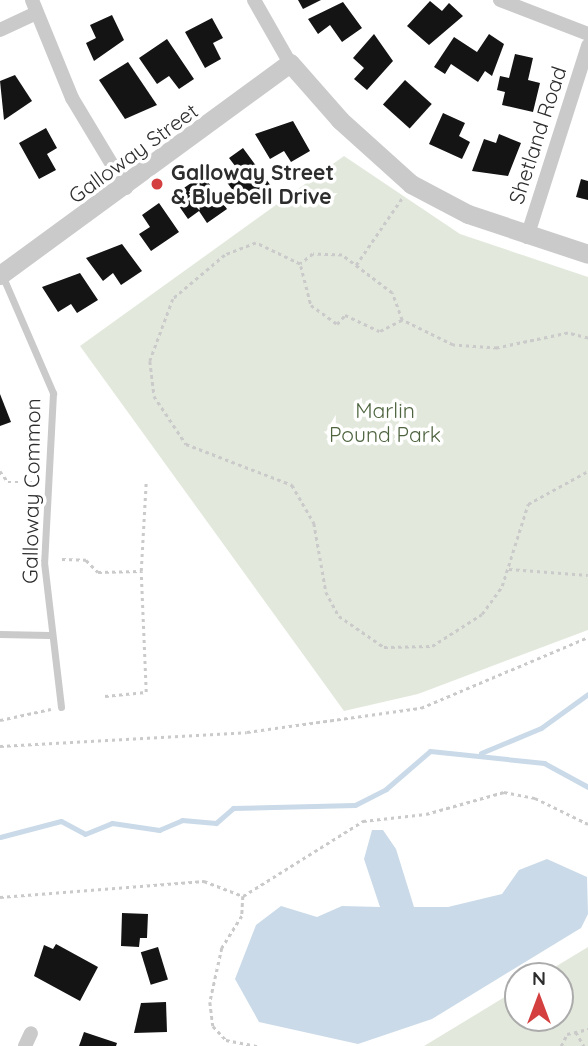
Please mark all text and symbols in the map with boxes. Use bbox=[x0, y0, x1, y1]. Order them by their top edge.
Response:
street label: Shetland Road bbox=[503, 63, 571, 207]
street label: Galloway Street bbox=[64, 98, 202, 208]
place label: Galloway Street & Bluebell Drive bbox=[171, 159, 334, 209]
marker: Galloway Street & Bluebell Drive bbox=[149, 176, 165, 192]
park label: Marlin Pound Park bbox=[329, 397, 441, 447]
street label: Galloway Common bbox=[17, 398, 45, 584]
north arrow bbox=[504, 962, 574, 1032]
text: N bbox=[532, 966, 546, 990]

